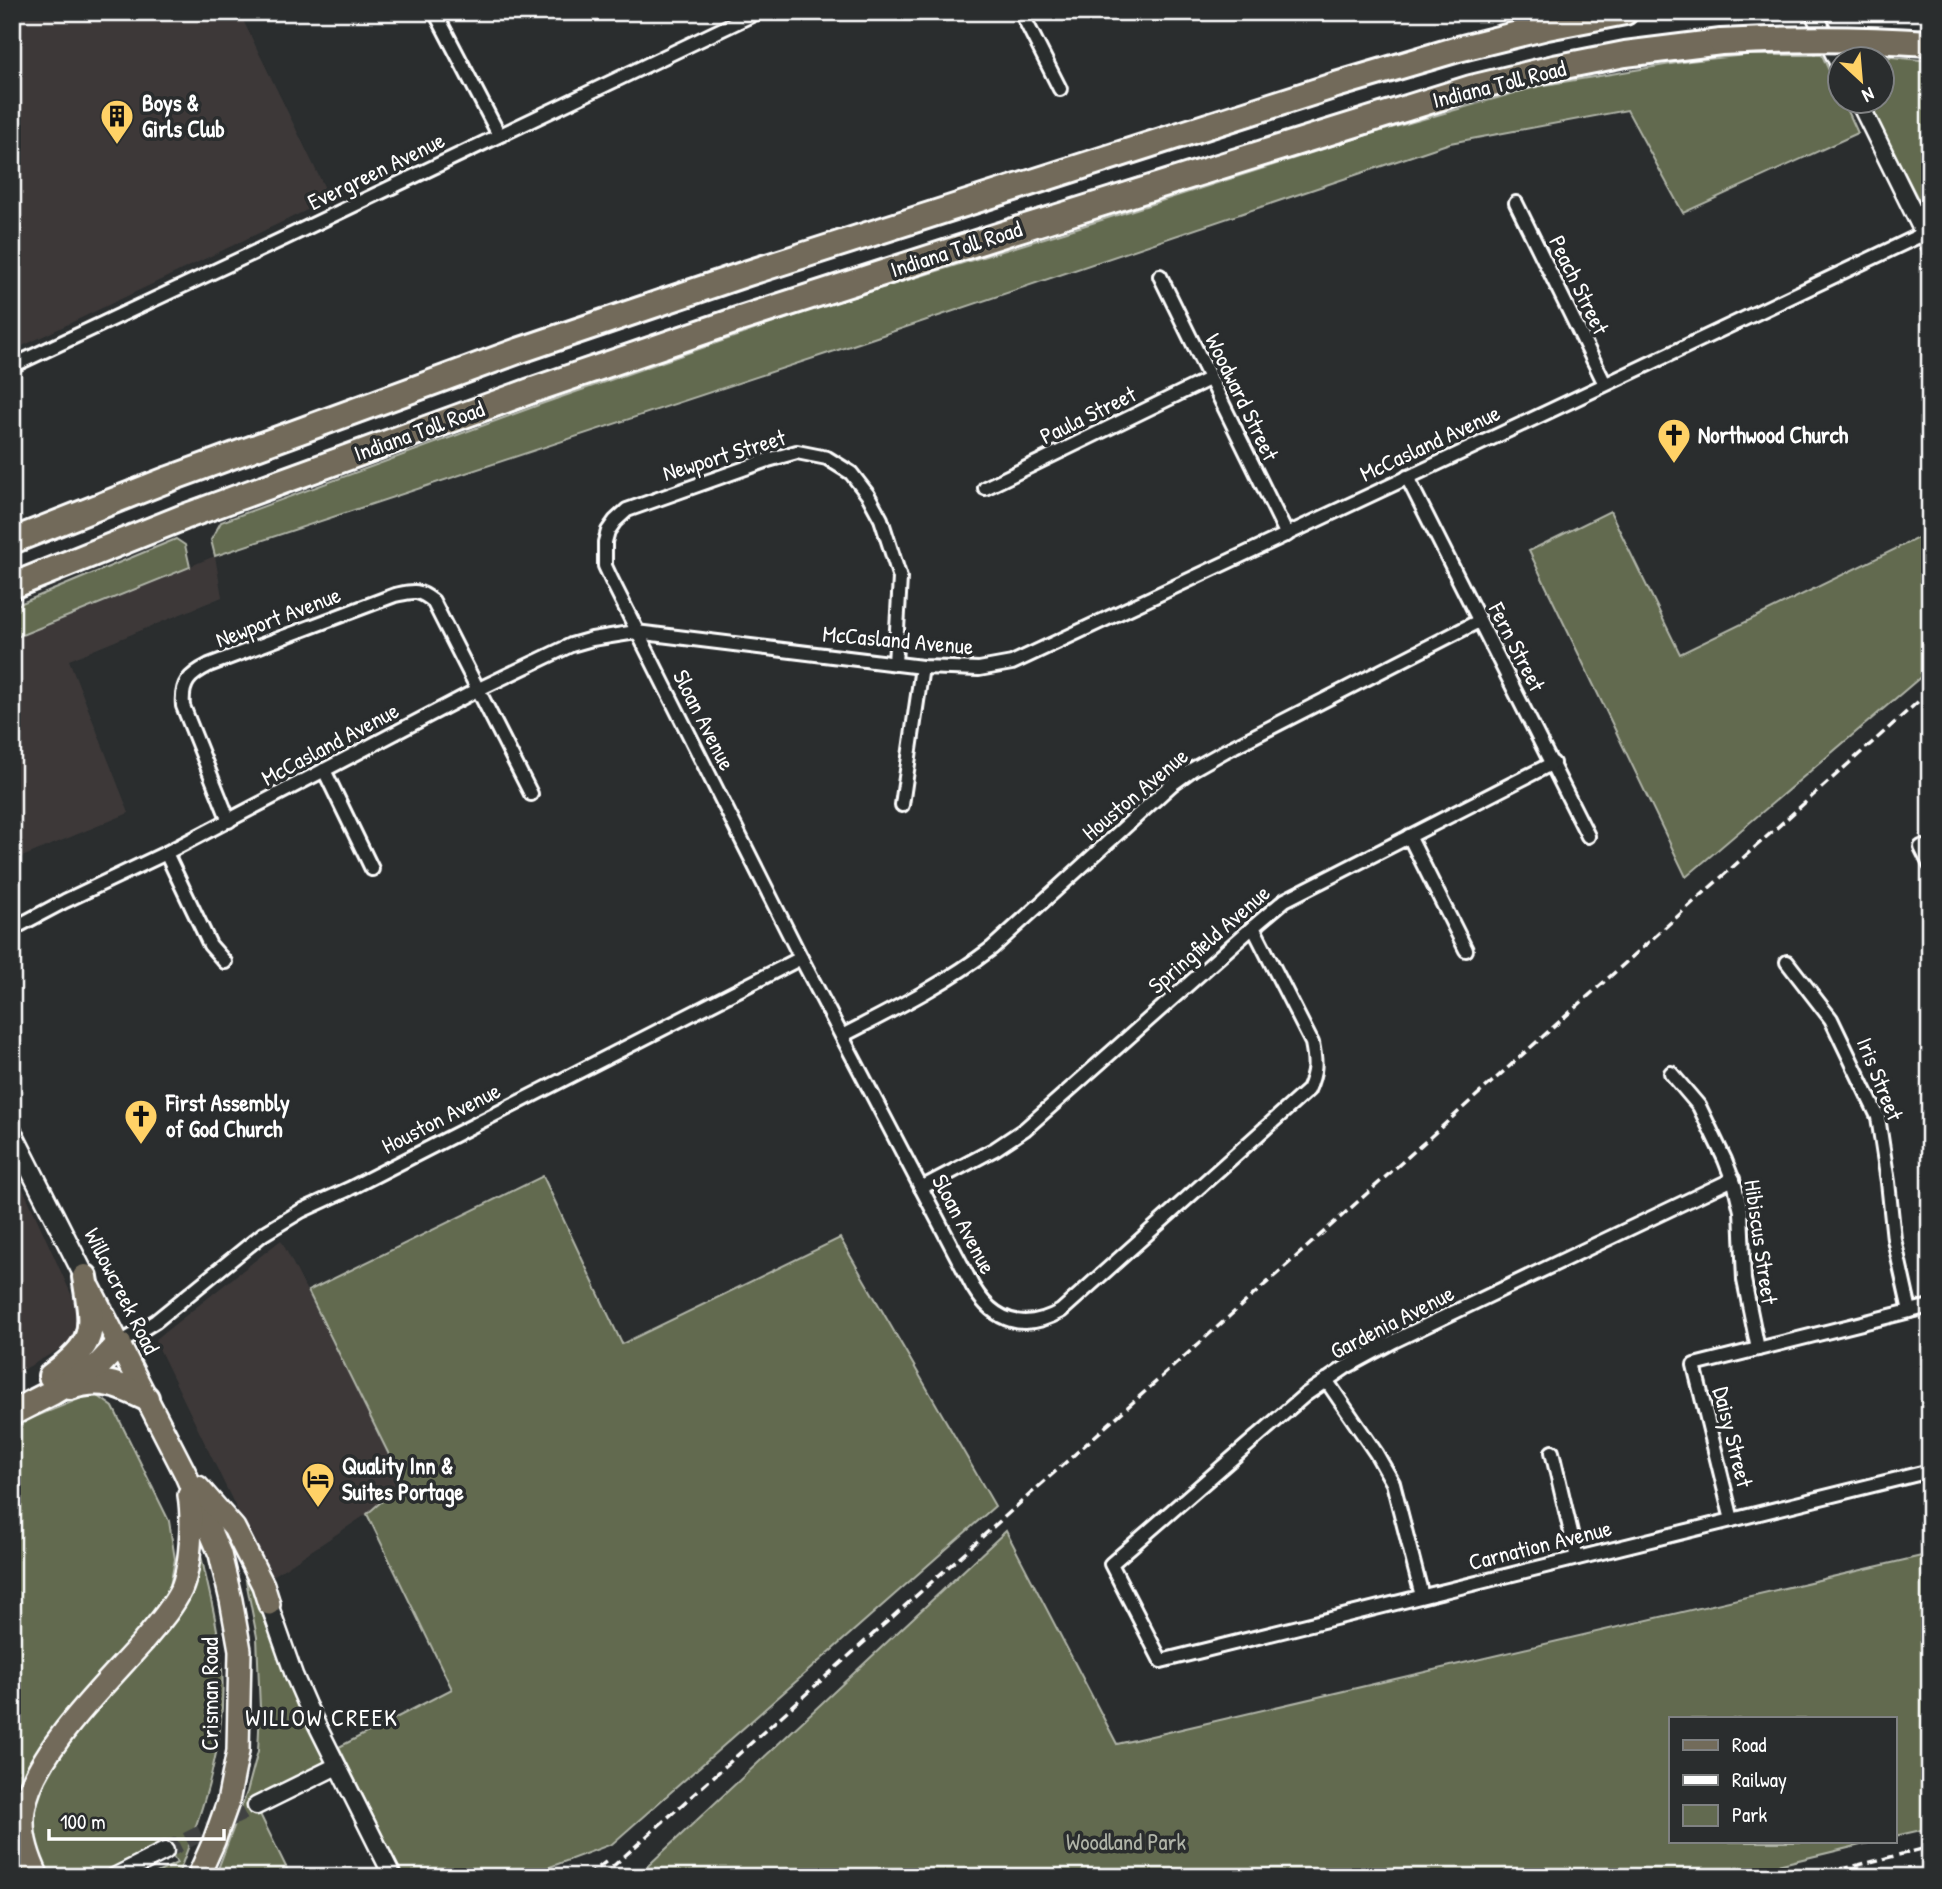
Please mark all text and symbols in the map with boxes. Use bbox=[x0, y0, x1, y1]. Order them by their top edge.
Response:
north arrow bbox=[1826, 46, 1896, 116]
street label: Indiana Toll Road bbox=[1429, 52, 1569, 115]
text: N bbox=[1858, 81, 1879, 109]
place label: Boys & Girls Club bbox=[142, 87, 225, 144]
building icon: Boys & Girls Club bbox=[98, 97, 136, 146]
street label: Evergreen Avenue bbox=[302, 124, 449, 217]
street label: Indiana Toll Road bbox=[886, 213, 1026, 284]
street label: Peach Street bbox=[1542, 230, 1617, 340]
street label: Woodward Street bbox=[1198, 328, 1287, 467]
street label: Paula Street bbox=[1035, 378, 1142, 451]
street label: Indiana Toll Road bbox=[349, 393, 488, 468]
street label: McCasland Avenue bbox=[1355, 397, 1505, 489]
church icon: Northwood Church bbox=[1655, 416, 1693, 465]
place label: Northwood Church bbox=[1698, 419, 1849, 450]
street label: Newport Street bbox=[659, 421, 790, 488]
street label: Newport Avenue bbox=[211, 578, 345, 655]
street label: Fern Street bbox=[1481, 596, 1554, 697]
street label: McCasland Avenue bbox=[821, 617, 975, 662]
street label: Sloan Avenue bbox=[666, 664, 743, 775]
street label: McCasland Avenue bbox=[256, 694, 404, 793]
street label: Houston Avenue bbox=[1075, 740, 1194, 847]
street label: Springfield Avenue bbox=[1141, 877, 1276, 1000]
street label: Iris Street bbox=[1850, 1033, 1912, 1126]
street label: Houston Avenue bbox=[376, 1074, 505, 1161]
place label: First Assembly of God Church bbox=[165, 1087, 290, 1144]
church icon: First Assembly of God Church bbox=[122, 1097, 160, 1146]
street label: Sloan Avenue bbox=[925, 1168, 1004, 1279]
street label: Hibiscus Street bbox=[1737, 1178, 1786, 1307]
street label: Willowcreek Road bbox=[77, 1222, 168, 1359]
street label: Gardenia Avenue bbox=[1324, 1277, 1459, 1366]
street label: Daisy Street bbox=[1706, 1383, 1761, 1491]
place label: Quality Inn & Suites Portage bbox=[342, 1450, 464, 1508]
hotel icon: Quality Inn & Suites Portage bbox=[299, 1460, 337, 1509]
street label: Carnation Avenue bbox=[1465, 1512, 1615, 1577]
street label: Crisman Road bbox=[194, 1637, 225, 1751]
district label: WILLOW CREEK bbox=[245, 1701, 399, 1733]
legend bbox=[1669, 1717, 1896, 1843]
text: Road bbox=[1732, 1730, 1766, 1759]
text: Railway bbox=[1732, 1765, 1787, 1794]
scale bar bbox=[49, 1798, 224, 1842]
text: Park bbox=[1732, 1800, 1767, 1829]
text: 100 m bbox=[60, 1807, 106, 1836]
park label: Woodland Park bbox=[1066, 1826, 1186, 1857]

